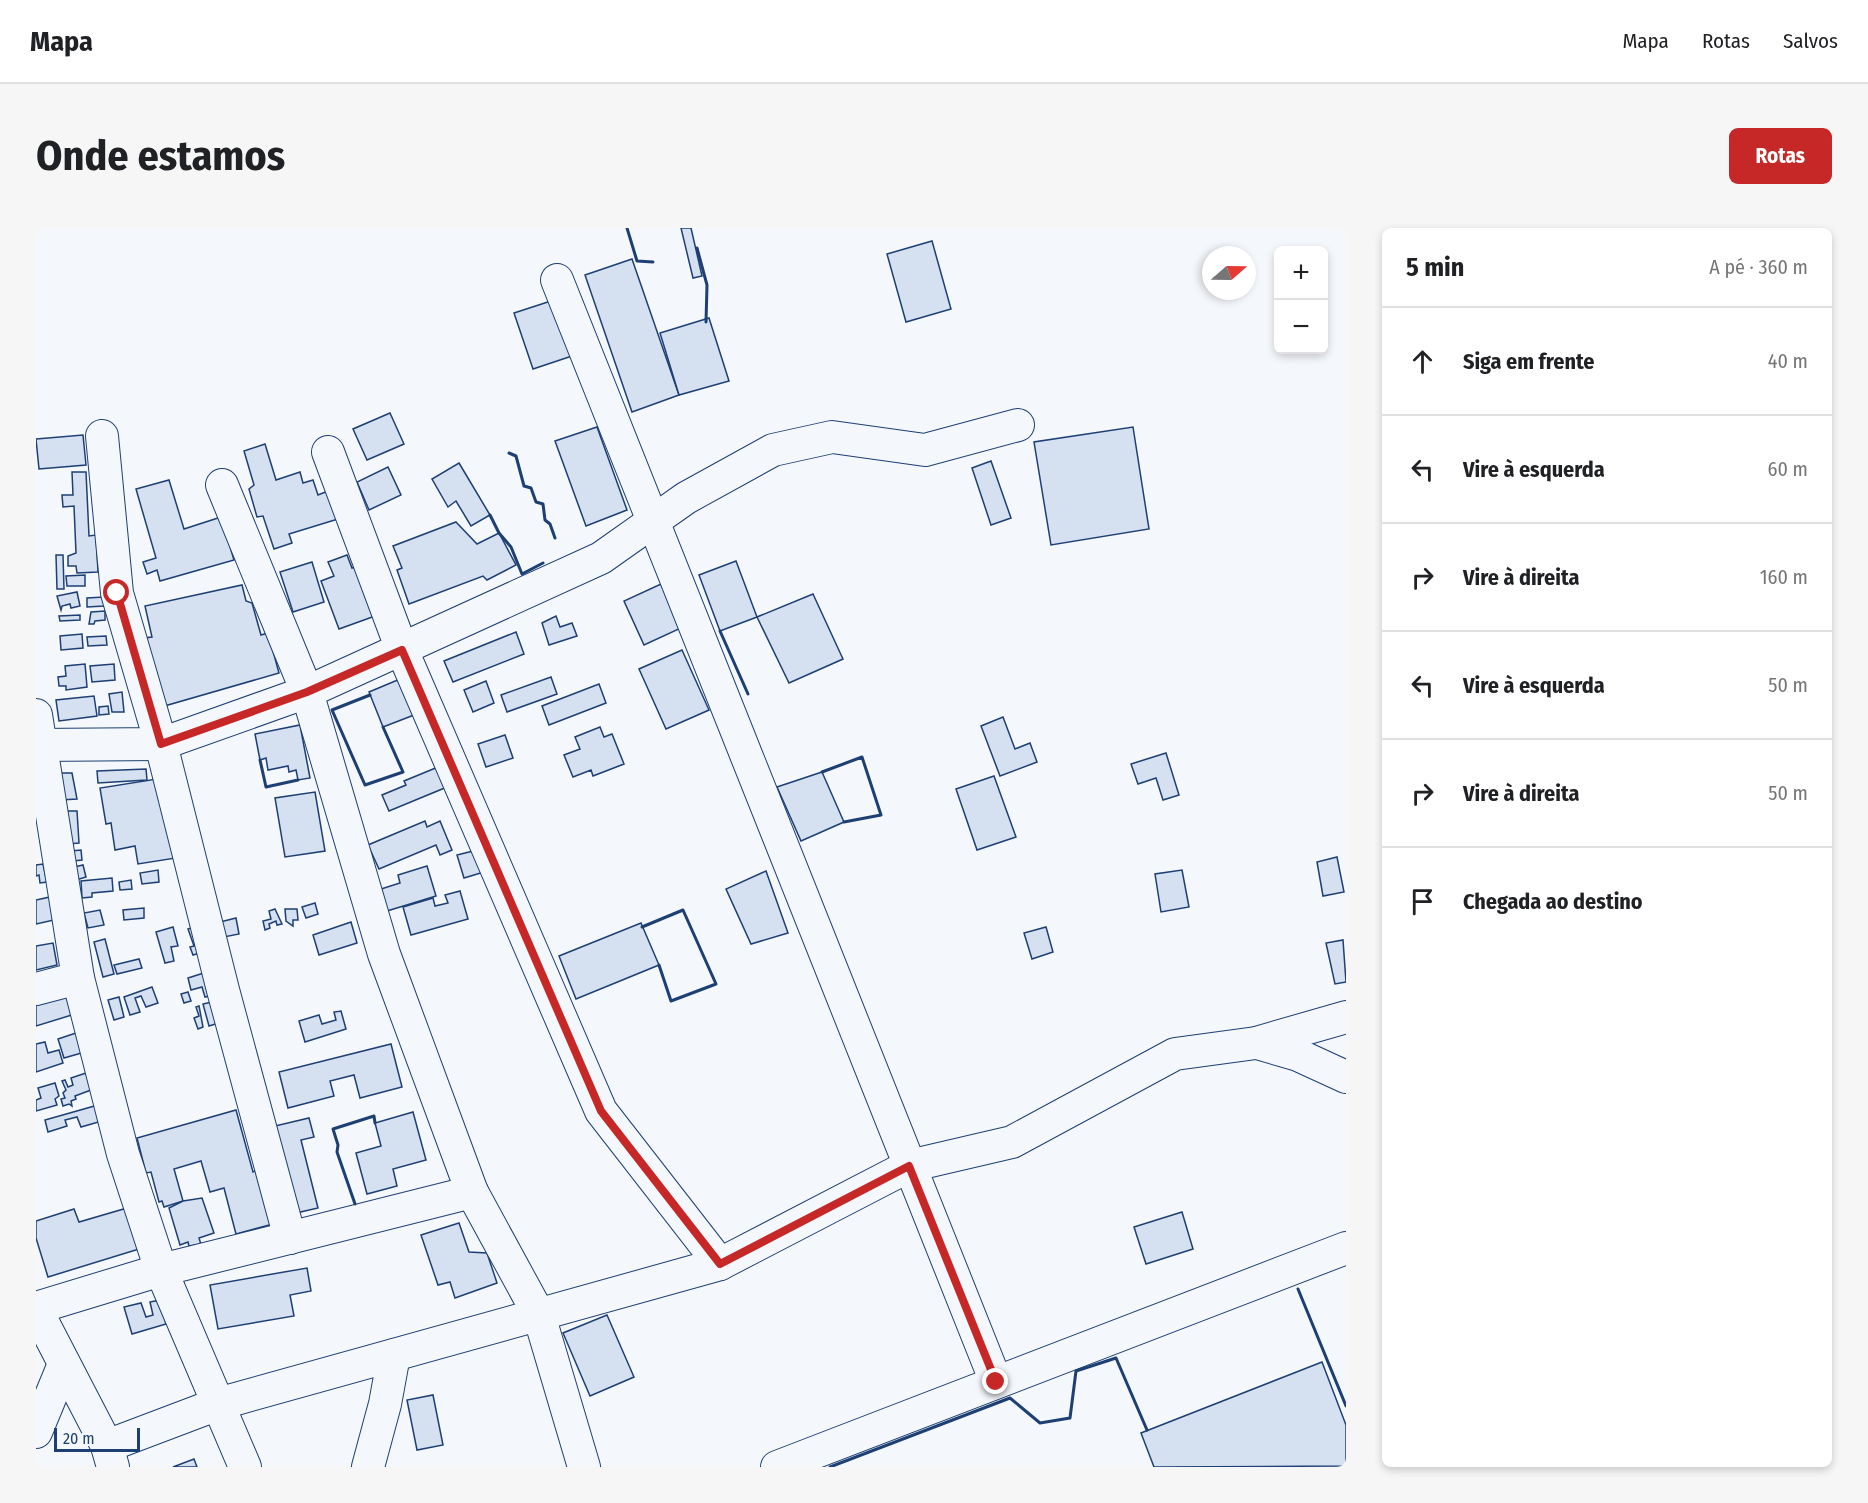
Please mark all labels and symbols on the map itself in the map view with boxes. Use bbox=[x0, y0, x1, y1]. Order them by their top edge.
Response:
north arrow bbox=[1202, 246, 1256, 300]
route start bbox=[103, 579, 129, 605]
route end bbox=[982, 1368, 1008, 1394]
scale bar bbox=[54, 1425, 140, 1452]

